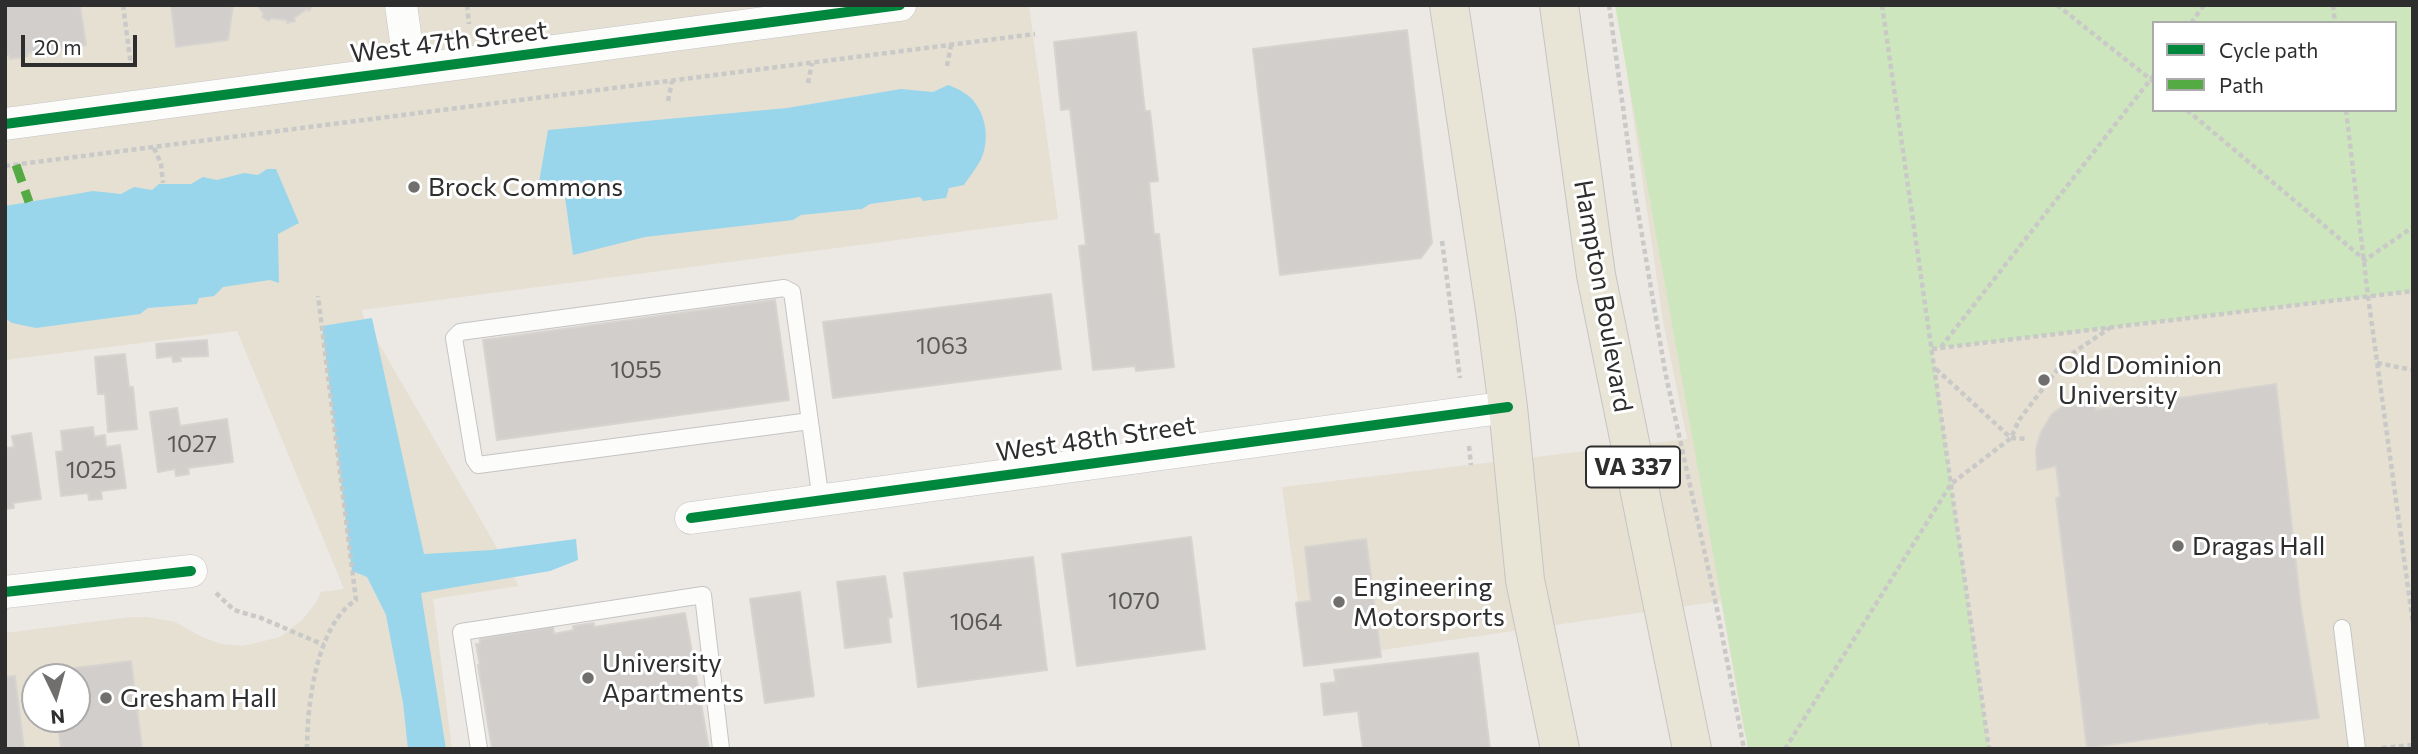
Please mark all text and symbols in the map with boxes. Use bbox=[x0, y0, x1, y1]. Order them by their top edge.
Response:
street label: West 47th Street bbox=[349, 14, 549, 70]
scale bar bbox=[24, 21, 140, 65]
legend bbox=[2152, 21, 2397, 112]
text: 20 m bbox=[34, 34, 82, 59]
text: Cycle path bbox=[2219, 37, 2318, 62]
text: Path bbox=[2219, 72, 2264, 97]
place label: Brock Commons bbox=[428, 171, 623, 203]
street label: Hampton Boulevard bbox=[1567, 177, 1639, 415]
marker: Brock Commons bbox=[406, 179, 422, 195]
house number: 1063 bbox=[916, 332, 968, 360]
place label: Old Dominion University bbox=[2058, 349, 2222, 410]
house number: 1055 bbox=[610, 356, 662, 384]
marker: Old Dominion University bbox=[2036, 372, 2052, 388]
street label: West 48th Street bbox=[994, 410, 1198, 468]
house number: 1027 bbox=[167, 430, 217, 458]
road number: VA 337 bbox=[1586, 446, 1680, 488]
house number: 1025 bbox=[66, 456, 116, 484]
place label: Dragas Hall bbox=[2192, 530, 2325, 562]
marker: Dragas Hall bbox=[2170, 538, 2186, 554]
place label: Engineering Motorsports bbox=[1353, 571, 1505, 632]
house number: 1070 bbox=[1108, 587, 1160, 615]
marker: Engineering Motorsports bbox=[1331, 594, 1347, 610]
house number: 1064 bbox=[950, 608, 1002, 636]
place label: University Apartments bbox=[602, 647, 744, 708]
north arrow bbox=[21, 663, 91, 733]
marker: University Apartments bbox=[580, 670, 596, 686]
place label: Gresham Hall bbox=[120, 682, 277, 714]
marker: Gresham Hall bbox=[98, 690, 114, 706]
text: N bbox=[50, 705, 66, 730]

